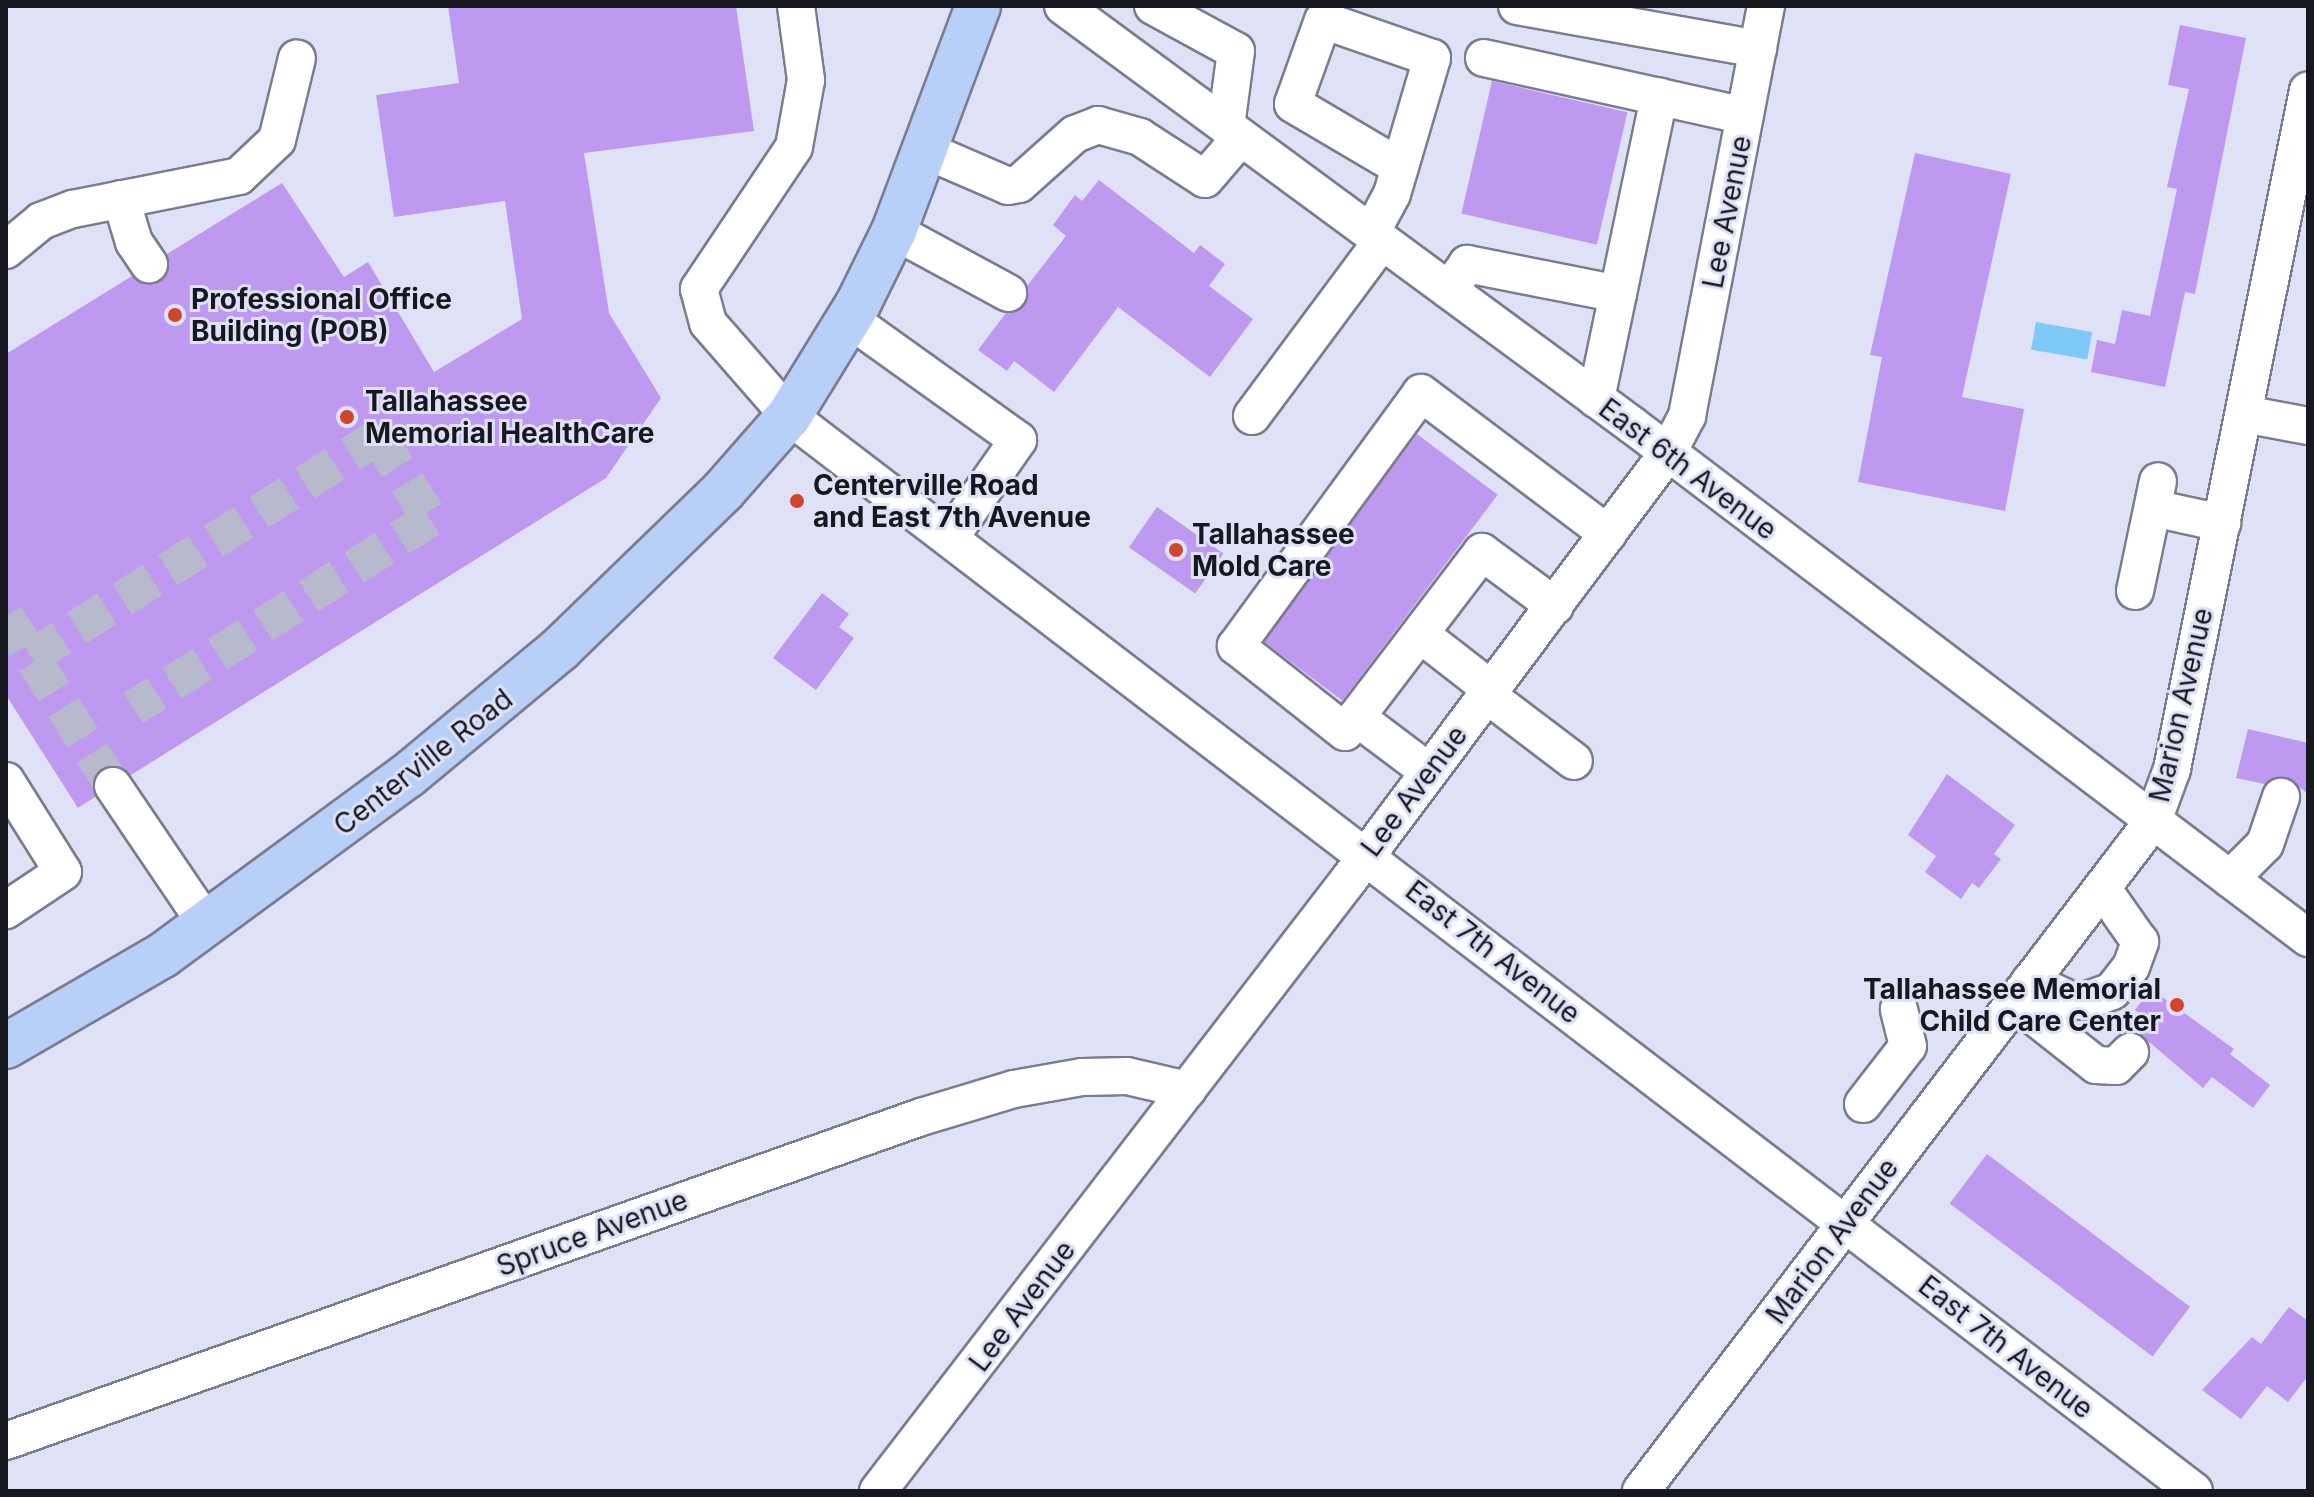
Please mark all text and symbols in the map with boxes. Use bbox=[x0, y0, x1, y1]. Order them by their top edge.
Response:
street label: Lee Avenue bbox=[1696, 133, 1758, 291]
place label: Professional Office Building (POB) bbox=[191, 282, 452, 348]
marker: Professional Office Building (POB) bbox=[166, 306, 184, 324]
place label: Tallahassee Memorial HealthCare bbox=[365, 384, 654, 450]
street label: East 6th Avenue bbox=[1593, 391, 1783, 547]
marker: Tallahassee Memorial HealthCare bbox=[336, 406, 358, 428]
place label: Centerville Road and East 7th Avenue bbox=[813, 468, 1091, 534]
marker: Centerville Road and East 7th Avenue bbox=[788, 492, 806, 510]
place label: Tallahassee Mold Care bbox=[1192, 517, 1355, 583]
marker: Tallahassee Mold Care bbox=[1167, 541, 1185, 559]
street label: Marion Avenue bbox=[2142, 605, 2220, 805]
street label: Centerville Road bbox=[327, 682, 519, 842]
street label: Lee Avenue bbox=[1354, 719, 1474, 863]
street label: East 7th Avenue bbox=[1399, 873, 1587, 1031]
place label: Tallahassee Memorial Child Care Center bbox=[1863, 972, 2161, 1038]
marker: Tallahassee Memorial Child Care Center bbox=[2168, 996, 2186, 1014]
street label: Marion Avenue bbox=[1759, 1152, 1905, 1330]
street label: Spruce Avenue bbox=[492, 1183, 692, 1283]
street label: Lee Avenue bbox=[962, 1234, 1082, 1378]
street label: East 7th Avenue bbox=[1912, 1268, 2100, 1426]

